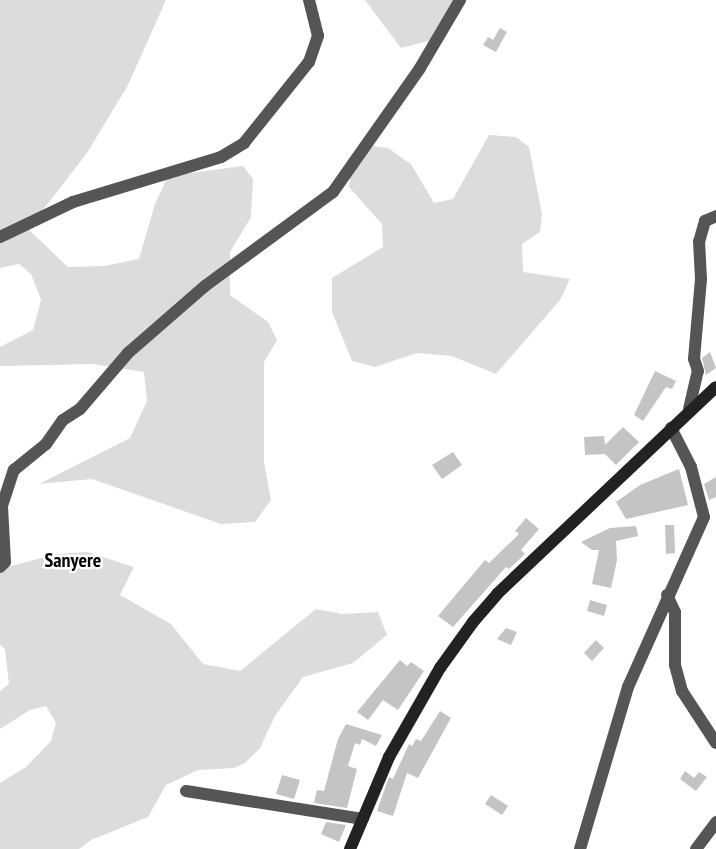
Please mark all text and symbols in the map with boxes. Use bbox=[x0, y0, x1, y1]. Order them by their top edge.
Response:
district label: Sanyere bbox=[45, 548, 101, 572]

